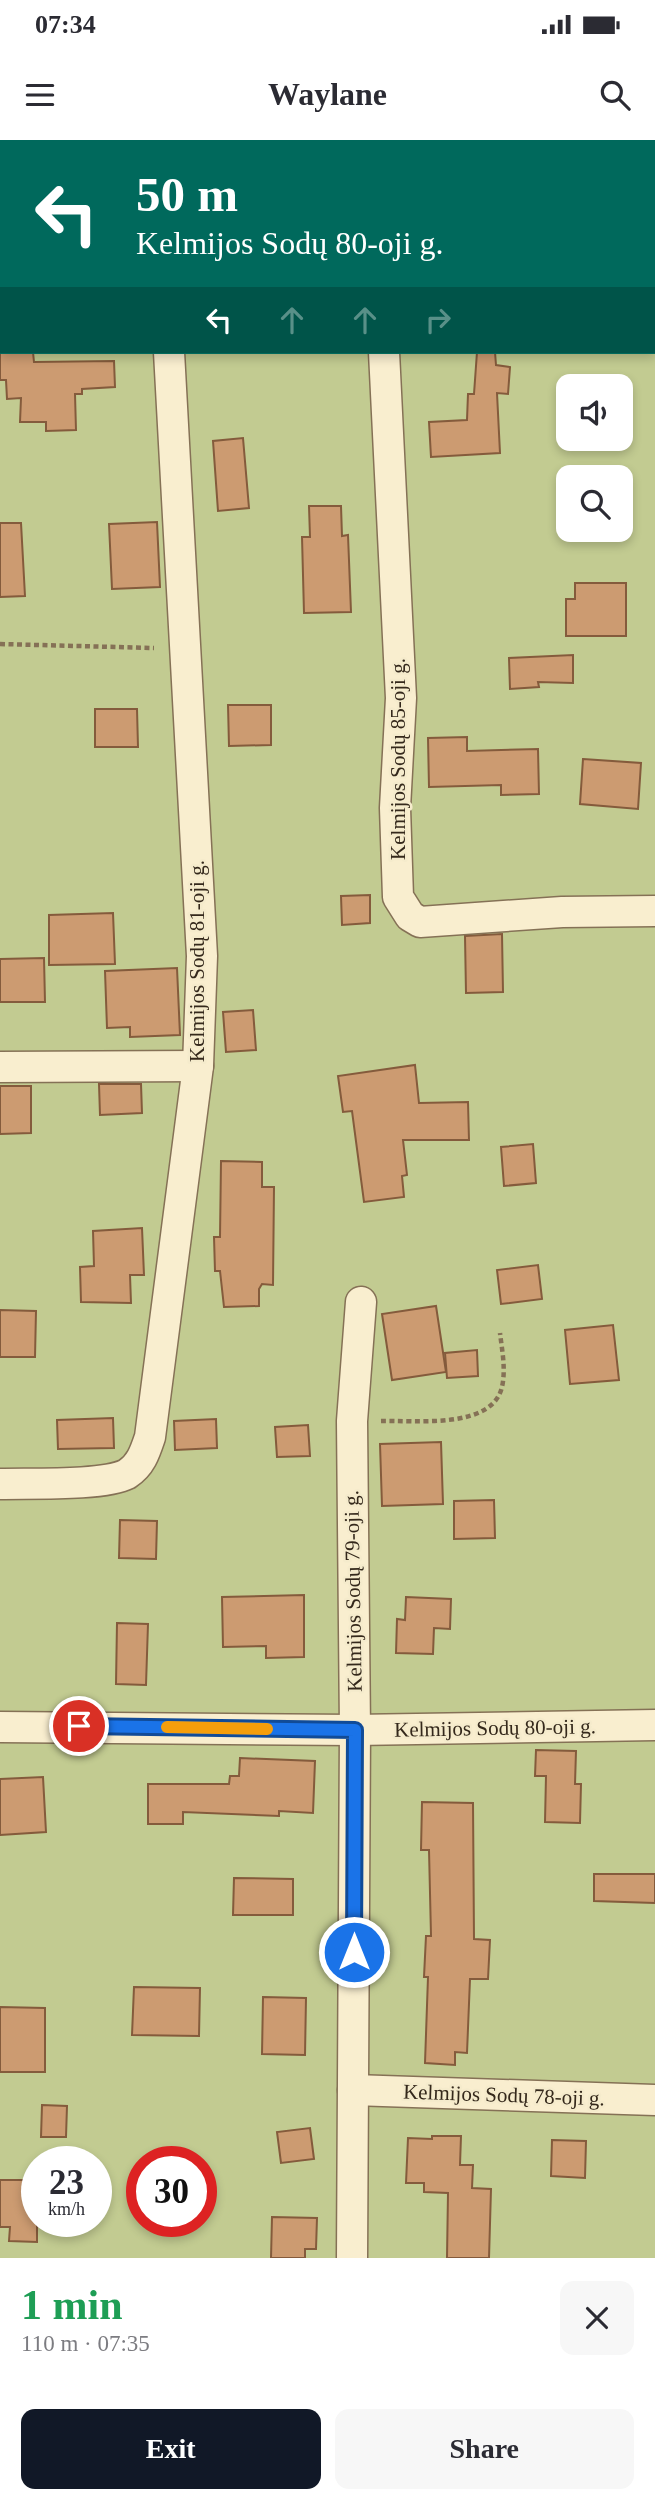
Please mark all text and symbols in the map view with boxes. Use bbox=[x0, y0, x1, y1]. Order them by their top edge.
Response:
text: 07:34 bbox=[35, 10, 96, 39]
icon: menu bbox=[21, 76, 59, 114]
text: Waylane bbox=[268, 76, 387, 112]
icon: search bbox=[596, 76, 634, 114]
text: 50 m bbox=[136, 167, 238, 222]
icon: left bbox=[21, 168, 112, 259]
text: Kelmijos Sodų 80-oji g. bbox=[136, 225, 444, 261]
icon: left bbox=[200, 301, 238, 339]
icon: ahead bbox=[273, 301, 311, 339]
icon: ahead bbox=[346, 301, 384, 339]
icon: right bbox=[419, 301, 457, 339]
map controls bbox=[556, 374, 633, 542]
button: sound bbox=[556, 374, 633, 451]
button: search bbox=[556, 465, 633, 542]
street label: Kelmijos Sodų 85-oji g. bbox=[386, 658, 410, 860]
street label: Kelmijos Sodų 81-oji g. bbox=[185, 860, 209, 1062]
street label: Kelmijos Sodų 79-oji g. bbox=[339, 1490, 367, 1692]
pin bbox=[49, 1696, 109, 1756]
icon: arrive bbox=[60, 1707, 98, 1745]
street label: Kelmijos Sodų 80-oji g. bbox=[394, 1714, 596, 1742]
position arrow bbox=[317, 1915, 391, 1989]
street label: Kelmijos Sodų 78-oji g. bbox=[403, 2079, 605, 2111]
speed limit sign: 30 bbox=[126, 2146, 217, 2237]
text: 23 bbox=[49, 2163, 84, 2202]
text: km/h bbox=[48, 2199, 85, 2219]
button: close bbox=[560, 2281, 634, 2355]
text: 1 min bbox=[21, 2282, 123, 2328]
text: 110 m · 07:35 bbox=[21, 2331, 150, 2356]
button: Exit bbox=[21, 2409, 321, 2489]
button: Share bbox=[335, 2409, 634, 2489]

